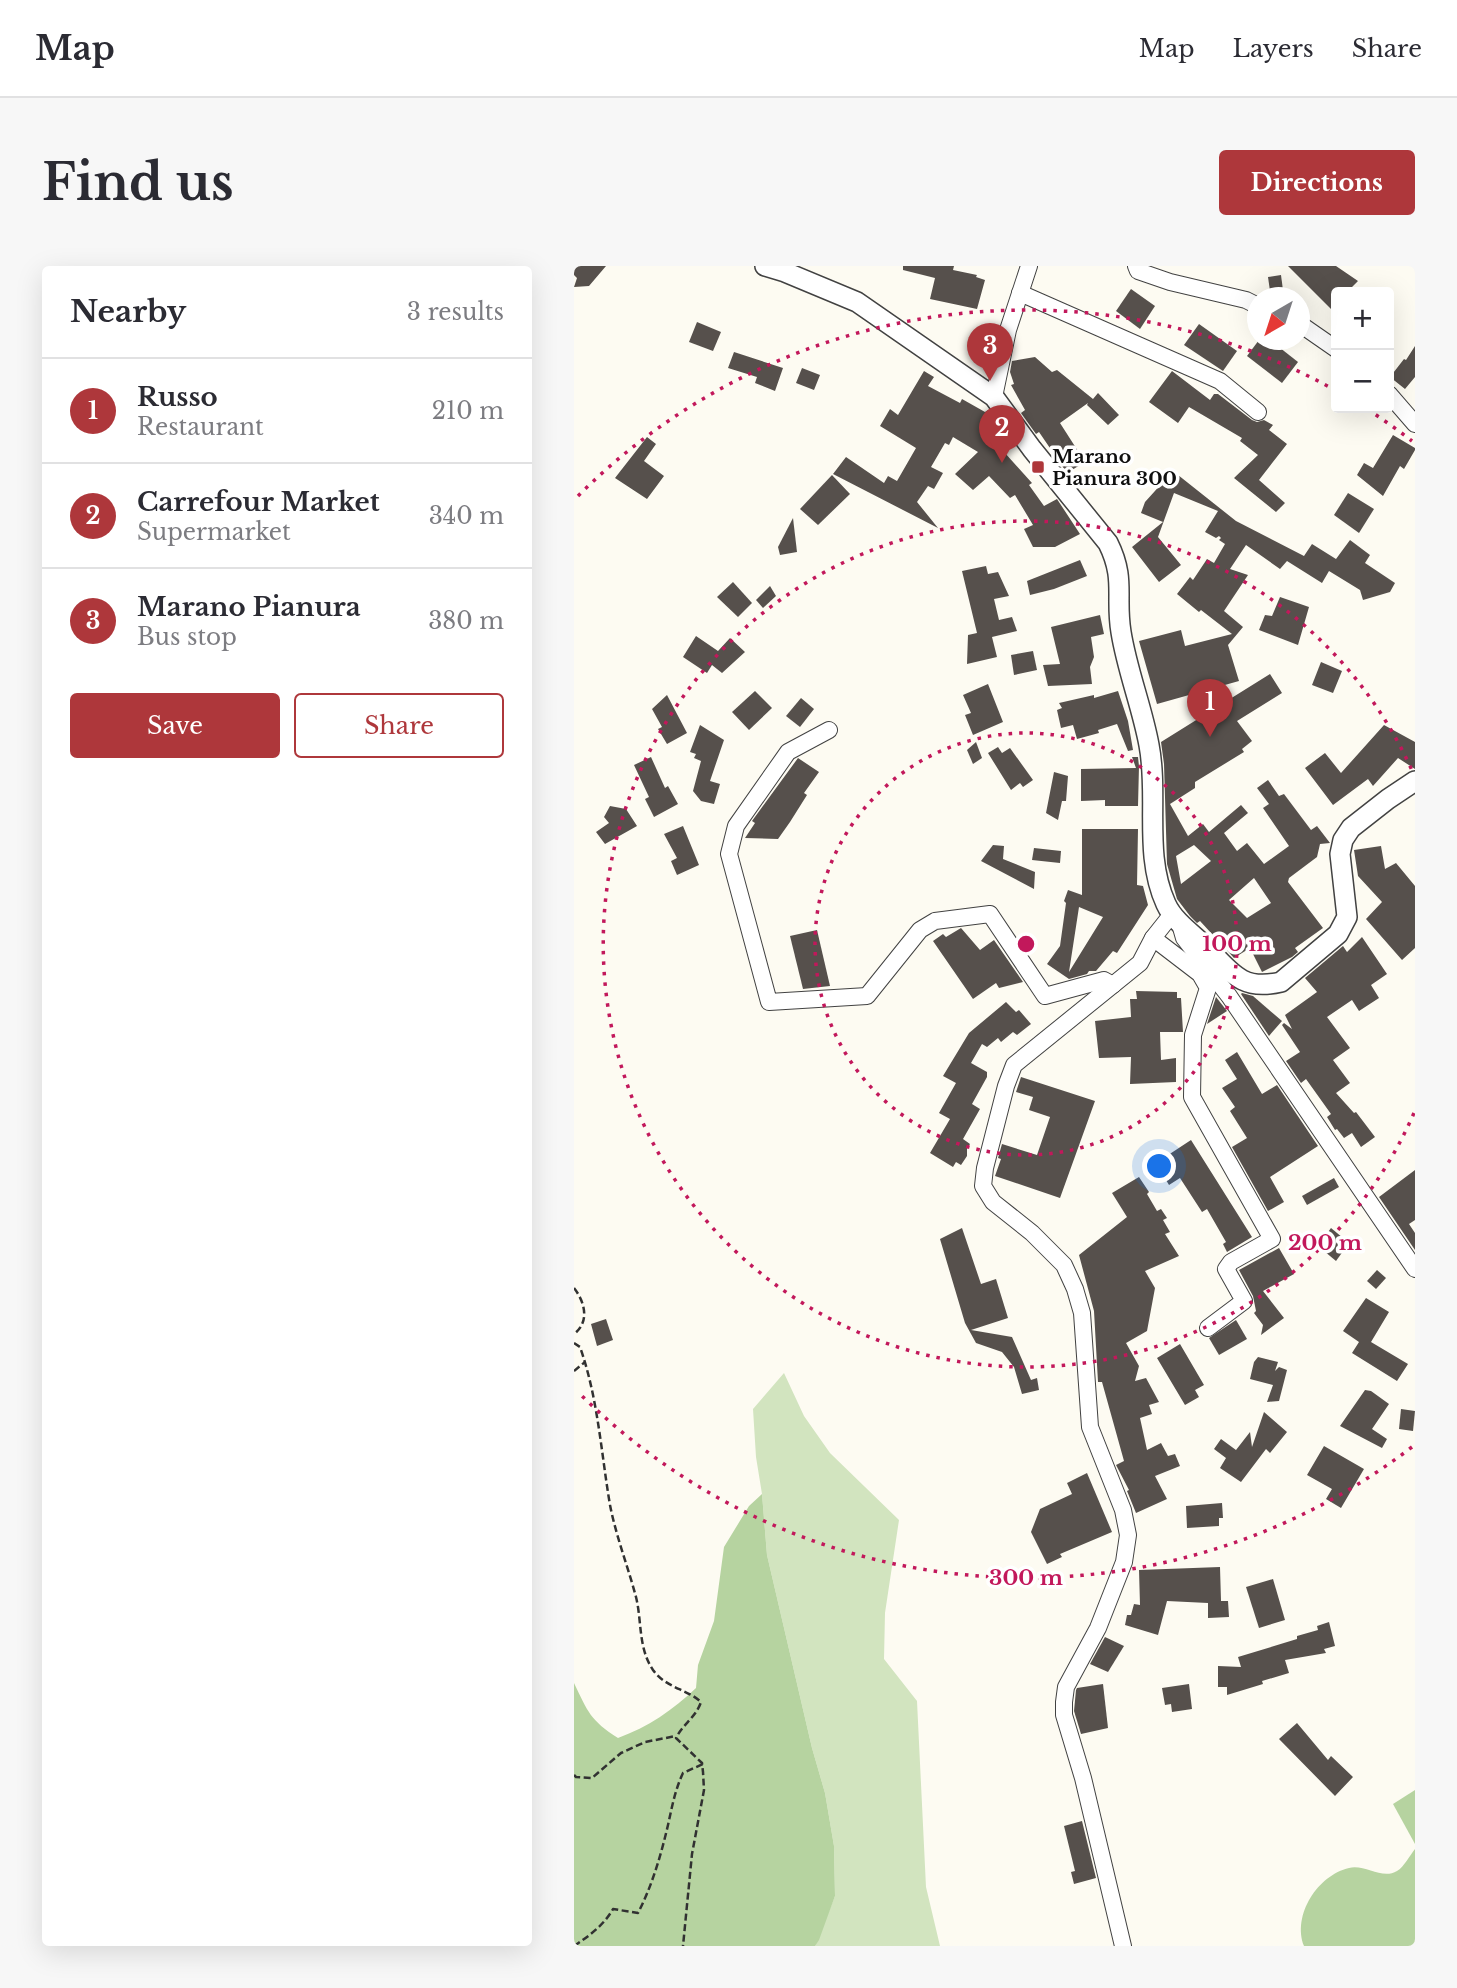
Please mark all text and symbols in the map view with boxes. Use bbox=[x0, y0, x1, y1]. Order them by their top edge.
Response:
text: Map bbox=[35, 28, 115, 69]
text: Map bbox=[1139, 34, 1195, 63]
text: Layers bbox=[1233, 34, 1314, 63]
text: Share bbox=[1352, 34, 1422, 63]
button: Directions bbox=[1219, 150, 1415, 215]
text: Find us bbox=[42, 152, 234, 213]
north arrow bbox=[1247, 287, 1310, 350]
map controls bbox=[1331, 287, 1394, 413]
button: + bbox=[1331, 287, 1394, 350]
text: Nearby bbox=[70, 293, 186, 330]
text: 3 results bbox=[407, 298, 504, 326]
pin: 3 bbox=[967, 323, 1013, 381]
button: − bbox=[1331, 350, 1394, 413]
text: Russo bbox=[137, 381, 218, 413]
text: 1 bbox=[88, 397, 98, 425]
text: 210 m bbox=[432, 397, 504, 425]
pin: 2 bbox=[979, 405, 1025, 463]
text: Restaurant bbox=[137, 413, 264, 441]
place label: Marano Pianura 300 bbox=[1052, 445, 1177, 490]
marker: Marano Pianura 300 bbox=[1030, 459, 1046, 475]
text: Carrefour Market bbox=[137, 486, 380, 518]
text: 2 bbox=[86, 502, 100, 530]
text: 340 m bbox=[429, 502, 504, 530]
text: Supermarket bbox=[137, 518, 291, 546]
text: Marano Pianura bbox=[137, 591, 361, 623]
text: 3 bbox=[86, 607, 100, 635]
text: 380 m bbox=[428, 607, 504, 635]
text: Bus stop bbox=[137, 623, 237, 651]
pin: 1 bbox=[1187, 679, 1233, 737]
button: Save bbox=[70, 693, 280, 758]
button: Share bbox=[294, 693, 504, 758]
text: 100 m bbox=[1202, 931, 1272, 957]
centre of rings bbox=[1014, 932, 1038, 956]
your location bbox=[1142, 1149, 1176, 1183]
text: 200 m bbox=[1288, 1230, 1362, 1256]
text: 300 m bbox=[989, 1565, 1063, 1591]

